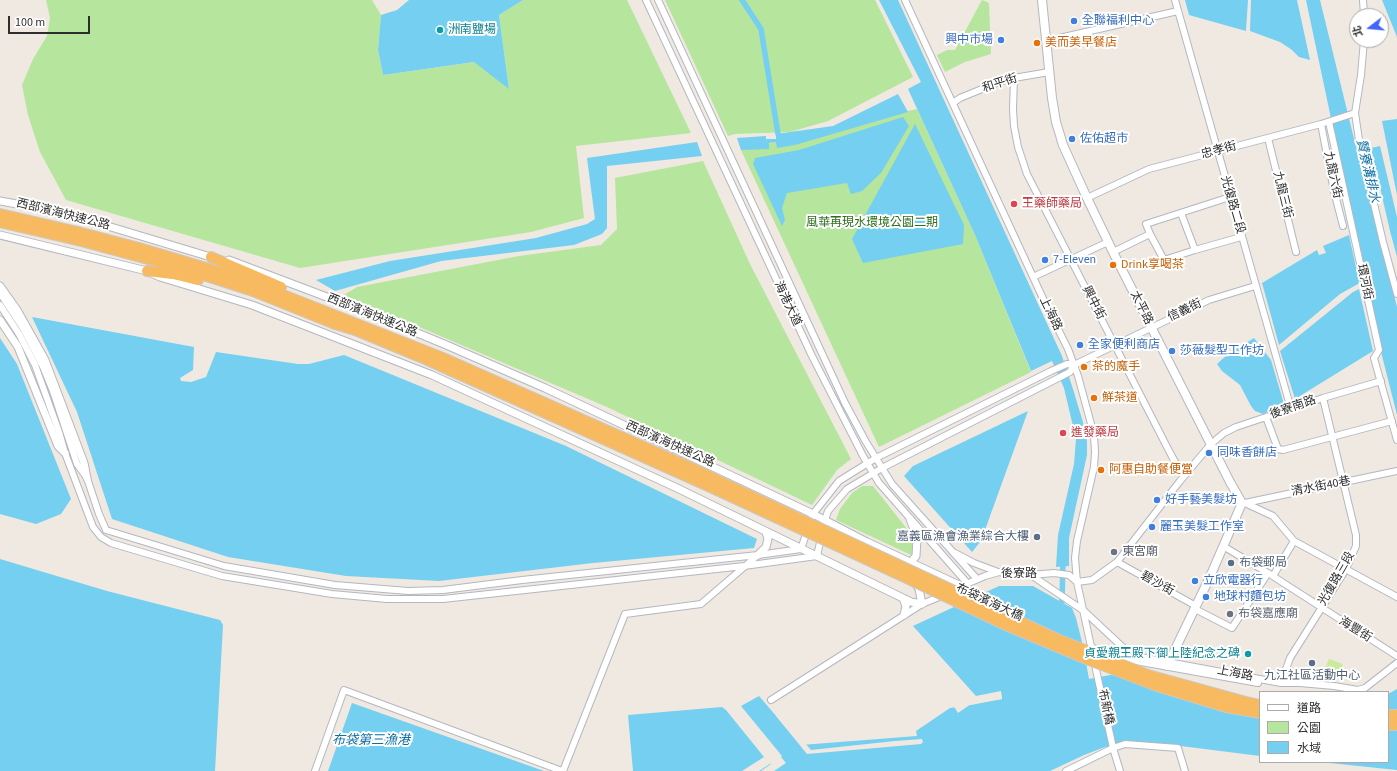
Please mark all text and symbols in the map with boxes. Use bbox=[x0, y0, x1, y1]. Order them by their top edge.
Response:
scale bar bbox=[10, 8, 92, 34]
north arrow bbox=[1349, 8, 1389, 48]
text: 100 m bbox=[15, 14, 45, 31]
place label: 全聯福利中心 bbox=[1082, 14, 1154, 28]
marker: 全聯福利中心 bbox=[1069, 16, 1079, 26]
place label: 洲南鹽場 bbox=[448, 23, 496, 37]
text: 北 bbox=[1349, 24, 1367, 39]
marker: 洲南鹽場 bbox=[435, 25, 445, 35]
place label: 興中市場 bbox=[945, 33, 993, 47]
marker: 興中市場 bbox=[996, 35, 1006, 45]
place label: 美而美早餐店 bbox=[1045, 36, 1117, 50]
marker: 美而美早餐店 bbox=[1032, 38, 1042, 48]
street label: 和平街 bbox=[981, 72, 1019, 96]
place label: 佐佑超市 bbox=[1080, 132, 1128, 146]
marker: 佐佑超市 bbox=[1067, 134, 1077, 144]
water label: 贊寮溝排水 bbox=[1352, 138, 1382, 204]
street label: 忠孝街 bbox=[1200, 139, 1238, 163]
street label: 九龍六街 bbox=[1320, 150, 1344, 200]
street label: 九龍三街 bbox=[1269, 170, 1295, 220]
street label: 光復路二段 bbox=[1217, 174, 1247, 236]
street label: 西部濱海快速公路 bbox=[15, 196, 111, 234]
place label: 王藥師藥局 bbox=[1022, 197, 1082, 211]
marker: 王藥師藥局 bbox=[1009, 199, 1019, 209]
park label: 風華再現水環境公園二期 bbox=[806, 216, 938, 230]
place label: 7-Eleven bbox=[1053, 253, 1096, 267]
marker: 7-Eleven bbox=[1040, 255, 1050, 265]
place label: Drink享喝茶 bbox=[1121, 258, 1184, 272]
marker: Drink享喝茶 bbox=[1108, 260, 1118, 270]
street label: 環河街 bbox=[1353, 263, 1375, 301]
street label: 海港大道 bbox=[770, 279, 804, 329]
street label: 興中街 bbox=[1078, 284, 1108, 322]
street label: 太平路 bbox=[1127, 289, 1155, 327]
street label: 西部濱海快速公路 bbox=[325, 291, 419, 341]
street label: 上海路 bbox=[1036, 295, 1064, 333]
street label: 信義街 bbox=[1166, 297, 1204, 325]
place label: 全家便利商店 bbox=[1088, 338, 1160, 352]
marker: 全家便利商店 bbox=[1075, 340, 1085, 350]
place label: 莎薇髮型工作坊 bbox=[1180, 344, 1264, 358]
marker: 莎薇髮型工作坊 bbox=[1167, 346, 1177, 356]
place label: 茶的魔手 bbox=[1092, 360, 1140, 374]
marker: 茶的魔手 bbox=[1079, 362, 1089, 372]
place label: 鮮茶道 bbox=[1102, 391, 1138, 405]
marker: 鮮茶道 bbox=[1089, 393, 1099, 403]
street label: 後寮南路 bbox=[1268, 393, 1318, 423]
street label: 西部濱海快速公路 bbox=[623, 419, 717, 471]
place label: 進發藥局 bbox=[1071, 426, 1119, 440]
marker: 進發藥局 bbox=[1058, 428, 1068, 438]
place label: 同味香餅店 bbox=[1217, 446, 1277, 460]
marker: 同味香餅店 bbox=[1204, 448, 1214, 458]
place label: 阿惠自助餐便當 bbox=[1109, 463, 1193, 477]
marker: 阿惠自助餐便當 bbox=[1096, 465, 1106, 475]
street label: 清水街40巷 bbox=[1290, 474, 1352, 500]
place label: 好手藝美髮坊 bbox=[1165, 493, 1237, 507]
marker: 好手藝美髮坊 bbox=[1152, 495, 1162, 505]
place label: 麗玉美髮工作室 bbox=[1160, 520, 1244, 534]
marker: 麗玉美髮工作室 bbox=[1147, 522, 1157, 532]
place label: 嘉義區漁會漁業綜合大樓 bbox=[897, 530, 1029, 544]
marker: 嘉義區漁會漁業綜合大樓 bbox=[1032, 532, 1042, 542]
place label: 東宮廟 bbox=[1122, 545, 1158, 559]
marker: 東宮廟 bbox=[1109, 547, 1119, 557]
street label: 光復路三段 bbox=[1316, 549, 1358, 609]
place label: 布袋郵局 bbox=[1239, 556, 1287, 570]
marker: 布袋郵局 bbox=[1226, 558, 1236, 568]
street label: 後寮路 bbox=[1001, 567, 1037, 581]
street label: 碧沙街 bbox=[1138, 569, 1176, 599]
place label: 立欣電器行 bbox=[1203, 574, 1263, 588]
marker: 立欣電器行 bbox=[1190, 576, 1200, 586]
street label: 布袋濱海大橋 bbox=[953, 581, 1025, 625]
place label: 地球村麵包坊 bbox=[1214, 590, 1286, 604]
marker: 地球村麵包坊 bbox=[1201, 592, 1211, 602]
place label: 布袋嘉應廟 bbox=[1238, 607, 1298, 621]
marker: 布袋嘉應廟 bbox=[1225, 609, 1235, 619]
street label: 海豐街 bbox=[1336, 614, 1374, 646]
place label: 貞愛親王殿下御上陸紀念之碑 bbox=[1084, 647, 1240, 661]
marker: 貞愛親王殿下御上陸紀念之碑 bbox=[1243, 649, 1253, 659]
marker: 九江社區活動中心 bbox=[1307, 658, 1317, 668]
street label: 上海路 bbox=[1216, 663, 1254, 685]
place label: 九江社區活動中心 bbox=[1264, 669, 1360, 683]
street label: 布新橋 bbox=[1094, 688, 1116, 726]
legend bbox=[1259, 691, 1389, 763]
text: 道路 bbox=[1297, 700, 1321, 717]
text: 公園 bbox=[1297, 720, 1321, 737]
water label: 布袋第三漁港 bbox=[332, 733, 410, 749]
text: 水域 bbox=[1297, 740, 1321, 757]

